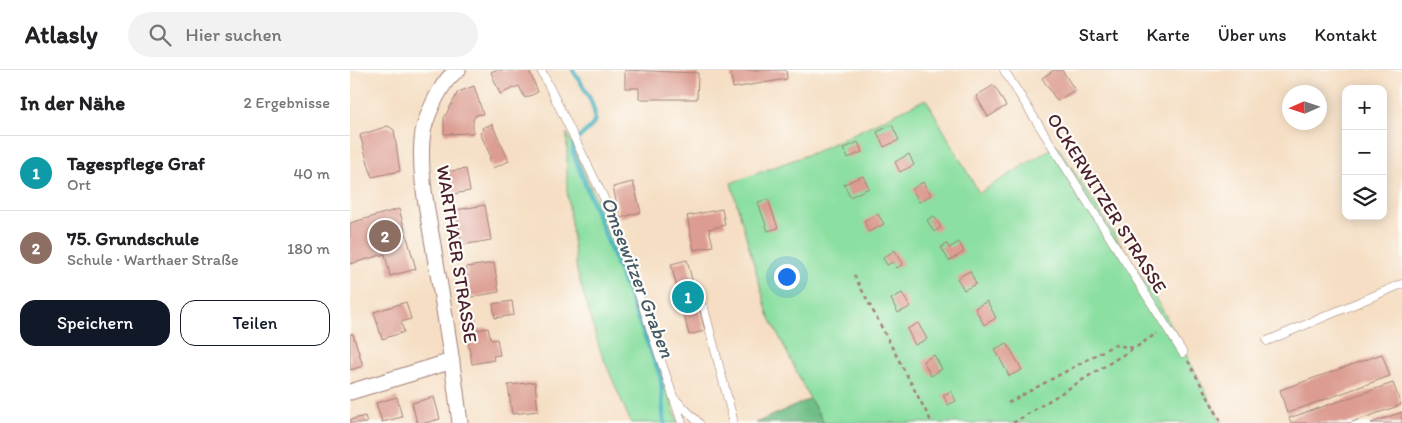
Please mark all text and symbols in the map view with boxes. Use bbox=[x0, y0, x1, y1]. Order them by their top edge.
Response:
search box bbox=[128, 12, 478, 57]
text: Atlasly bbox=[25, 20, 98, 49]
icon: search bbox=[146, 21, 174, 49]
text: Hier suchen bbox=[186, 23, 282, 46]
text: Start bbox=[1079, 24, 1118, 46]
text: Karte bbox=[1146, 24, 1190, 46]
text: Über uns bbox=[1218, 24, 1287, 46]
text: Kontakt bbox=[1315, 24, 1377, 46]
north arrow bbox=[1282, 85, 1327, 130]
map controls bbox=[1342, 85, 1387, 220]
button: + bbox=[1342, 85, 1387, 130]
text: In der Nähe bbox=[20, 90, 125, 115]
text: 2 Ergebnisse bbox=[244, 93, 330, 112]
street label: OCKERWITZER STRASSE bbox=[1042, 109, 1172, 297]
button: − bbox=[1342, 130, 1387, 175]
text: Tagespflege Graf bbox=[67, 152, 205, 175]
street label: WARTHAER STRASSE bbox=[432, 163, 482, 345]
text: 1 bbox=[32, 164, 40, 183]
text: 40 m bbox=[293, 164, 330, 183]
text: Ort bbox=[67, 175, 91, 194]
button: layers bbox=[1342, 175, 1387, 220]
water label: Omsewitzer Graben bbox=[596, 193, 680, 362]
pin: 2 bbox=[369, 217, 401, 255]
text: 75. Grundschule bbox=[67, 227, 199, 250]
text: 2 bbox=[32, 239, 40, 258]
text: 180 m bbox=[287, 239, 330, 258]
text: Schule · Warthaer Straße bbox=[67, 250, 239, 269]
your location bbox=[774, 264, 800, 290]
pin: 1 bbox=[672, 278, 704, 316]
button: Speichern bbox=[20, 300, 170, 346]
button: Teilen bbox=[180, 300, 330, 346]

